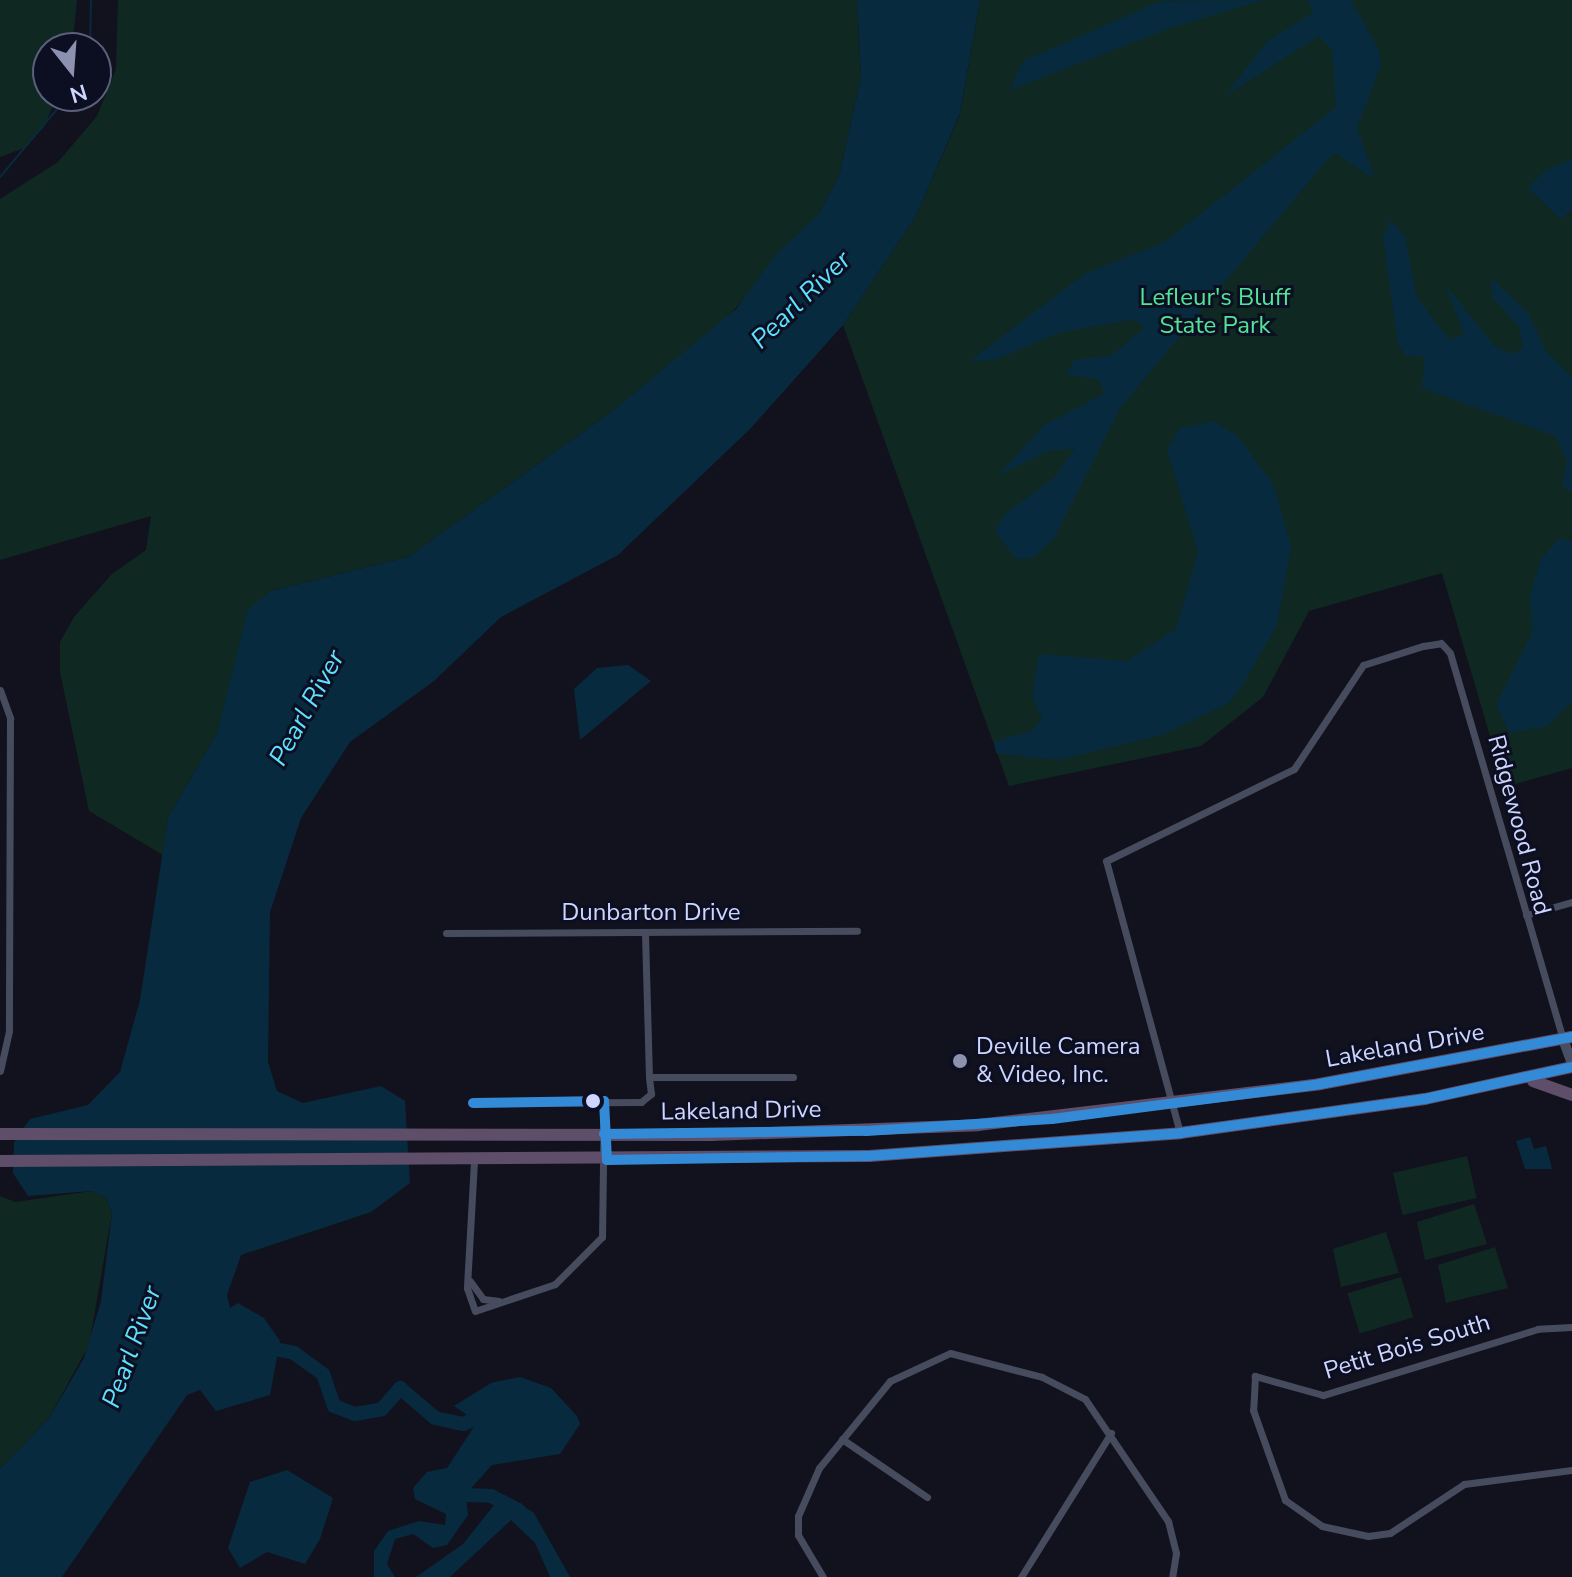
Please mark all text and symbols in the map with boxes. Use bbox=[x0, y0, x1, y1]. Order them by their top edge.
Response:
north arrow bbox=[32, 32, 112, 112]
text: N bbox=[66, 76, 91, 110]
water label: Pearl River bbox=[745, 245, 857, 355]
park label: Lefleur's Bluff State Park bbox=[1140, 284, 1290, 340]
water label: Pearl River bbox=[263, 645, 351, 771]
street label: Ridgewood Road bbox=[1481, 732, 1557, 918]
street label: Dunbarton Drive bbox=[561, 899, 741, 927]
street label: Lakeland Drive bbox=[1323, 1018, 1487, 1074]
place label: Deville Camera & Video, Inc. bbox=[976, 1033, 1140, 1089]
marker: Deville Camera & Video, Inc. bbox=[951, 1052, 969, 1070]
unlabelled marker bbox=[585, 1093, 601, 1109]
street label: Lakeland Drive bbox=[660, 1095, 822, 1127]
water label: Pearl River bbox=[96, 1282, 168, 1412]
street label: Petit Bois South bbox=[1320, 1308, 1494, 1386]

